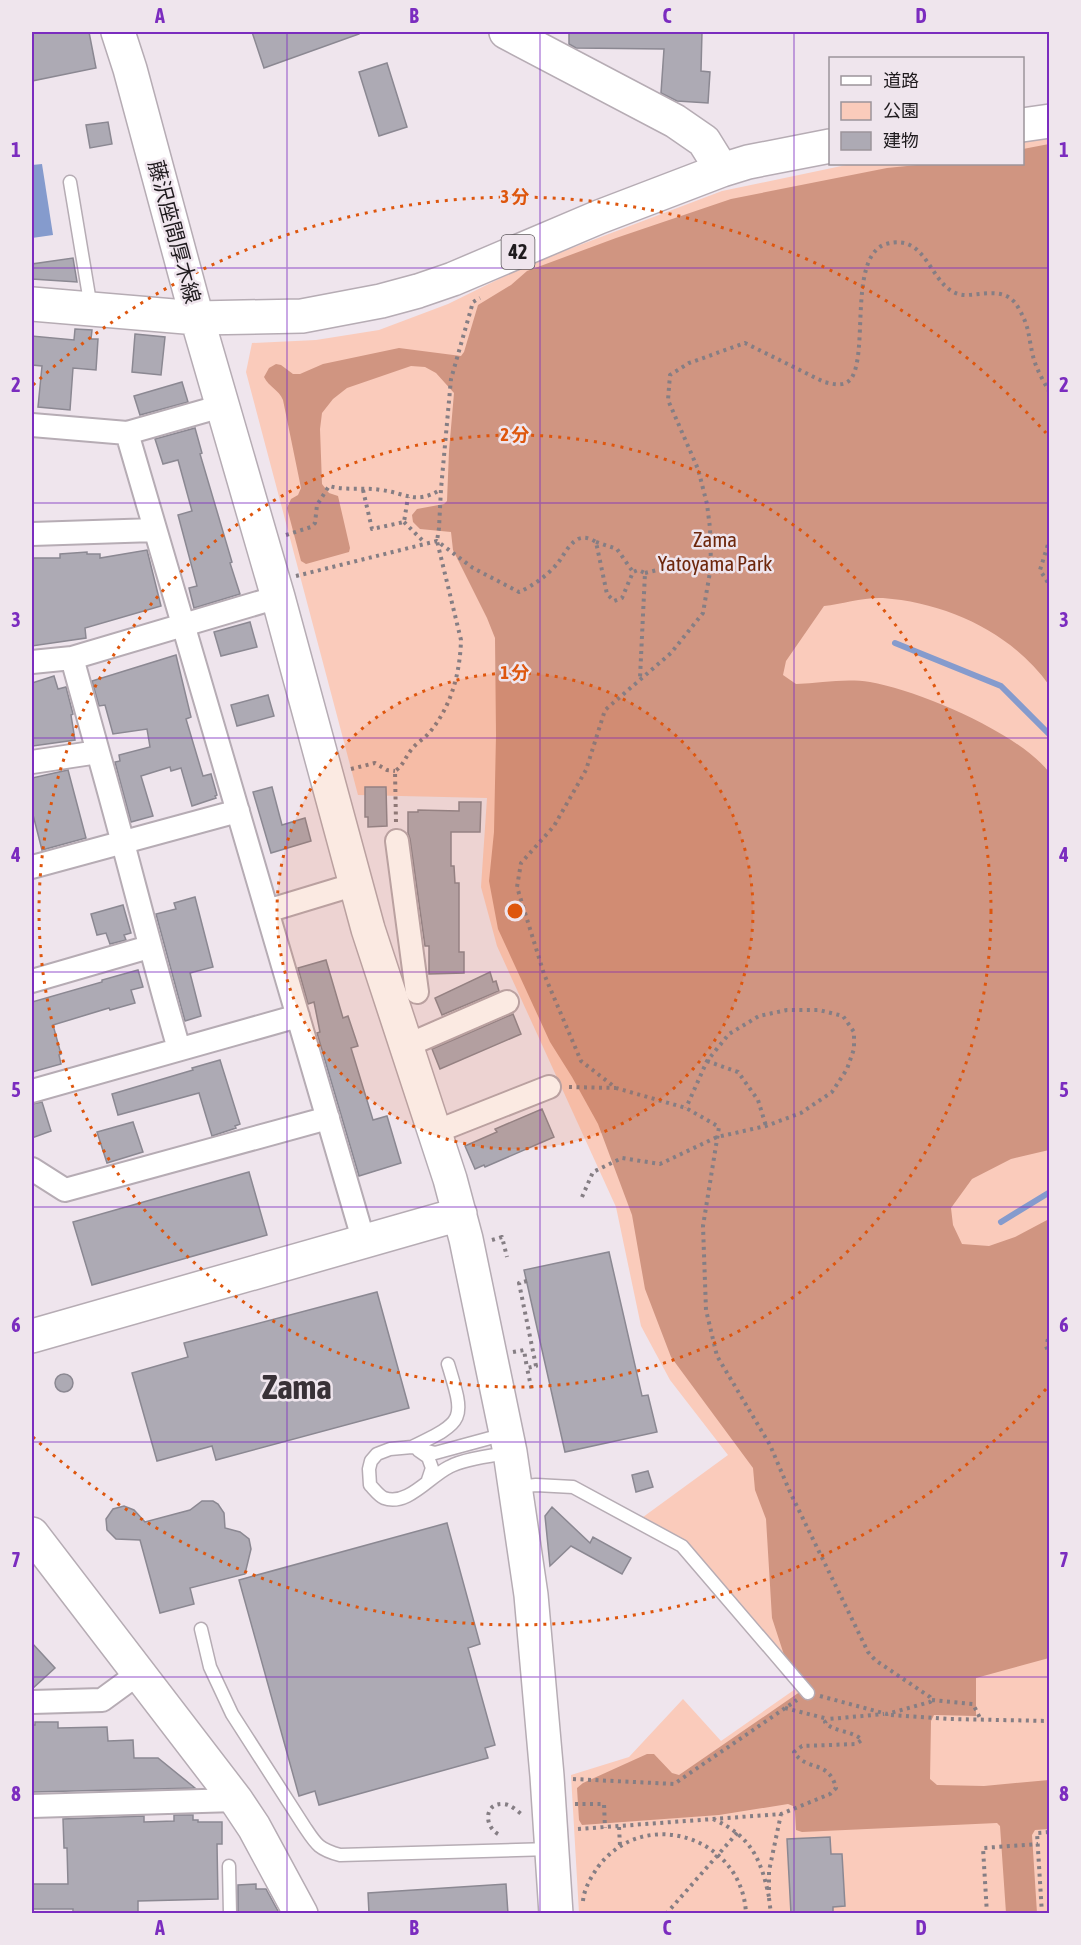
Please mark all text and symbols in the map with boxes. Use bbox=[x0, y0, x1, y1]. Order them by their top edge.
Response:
text: A bbox=[154, 4, 165, 27]
text: B bbox=[409, 4, 419, 27]
text: C bbox=[663, 4, 672, 27]
text: D bbox=[915, 4, 927, 27]
legend bbox=[829, 57, 1024, 165]
text: 道路 bbox=[883, 70, 919, 91]
text: 公園 bbox=[883, 100, 919, 121]
text: 建物 bbox=[883, 130, 919, 151]
text: 1 bbox=[11, 138, 21, 161]
text: 1 bbox=[1059, 138, 1069, 161]
street label: 藤沢座間厚木線 bbox=[144, 158, 206, 306]
text: 3 分 bbox=[501, 186, 529, 207]
road number: 42 bbox=[502, 235, 534, 269]
text: 2 bbox=[11, 373, 21, 396]
text: 2 bbox=[1059, 373, 1069, 396]
text: 2 分 bbox=[501, 424, 529, 445]
park label: Zama Yatoyama Park bbox=[658, 527, 772, 575]
text: 3 bbox=[11, 608, 21, 631]
text: 3 bbox=[1059, 608, 1069, 631]
text: 1 分 bbox=[501, 662, 529, 683]
text: 4 bbox=[10, 843, 21, 866]
text: 4 bbox=[1058, 843, 1069, 866]
centre of rings bbox=[505, 901, 525, 921]
text: 5 bbox=[11, 1078, 21, 1101]
text: 5 bbox=[1059, 1078, 1069, 1101]
text: 6 bbox=[11, 1313, 21, 1336]
text: 6 bbox=[1059, 1313, 1069, 1336]
district label: Zama bbox=[262, 1368, 332, 1406]
text: 7 bbox=[11, 1548, 21, 1571]
text: 7 bbox=[1059, 1548, 1069, 1571]
text: 8 bbox=[11, 1782, 21, 1805]
text: 8 bbox=[1059, 1782, 1069, 1805]
text: A bbox=[154, 1916, 165, 1939]
text: B bbox=[409, 1916, 419, 1939]
text: C bbox=[663, 1916, 672, 1939]
text: D bbox=[915, 1916, 927, 1939]

